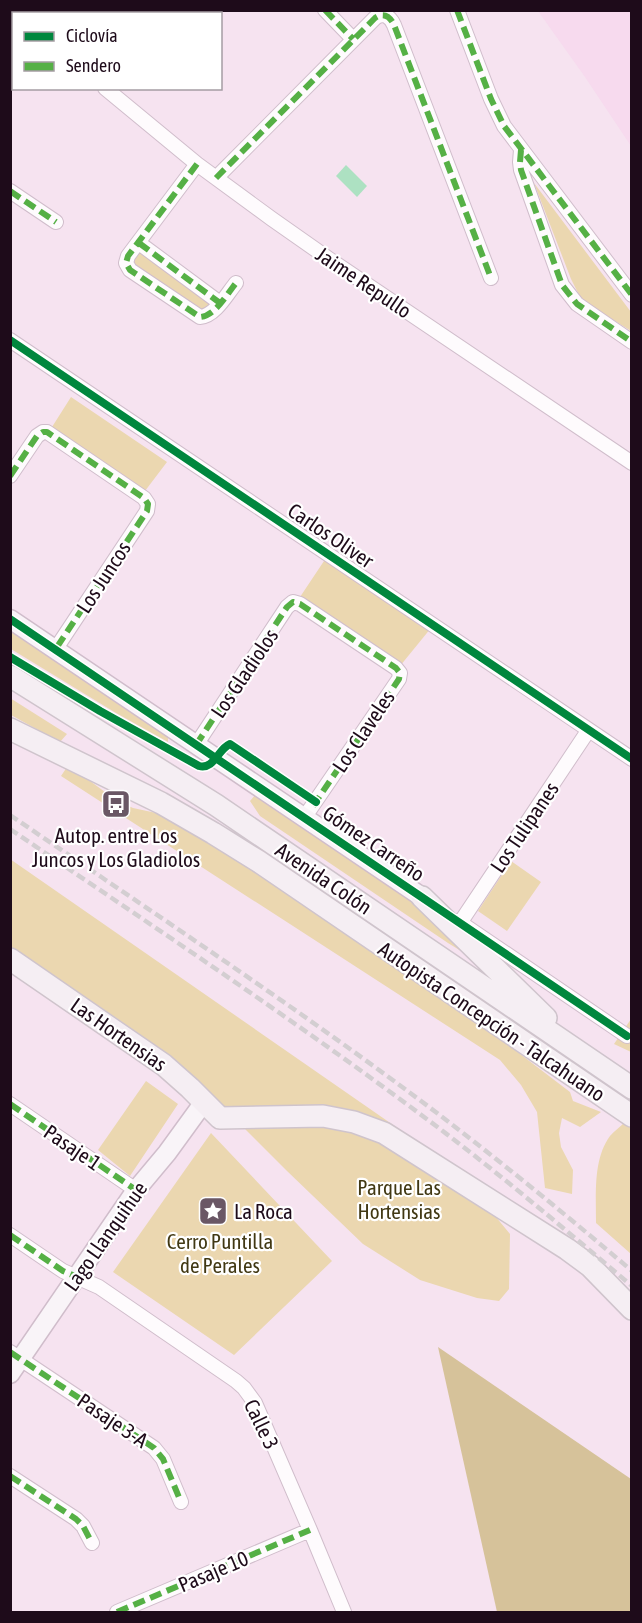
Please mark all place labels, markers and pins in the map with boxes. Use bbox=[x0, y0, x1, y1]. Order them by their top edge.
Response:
bus stop icon: Autop. entre Los Juncos y Los Gladiolos bbox=[100, 788, 132, 820]
place label: Autop. entre Los Juncos y Los Gladiolos bbox=[32, 823, 200, 871]
place icon: La Roca bbox=[197, 1195, 229, 1227]
place label: La Roca bbox=[234, 1199, 293, 1223]

